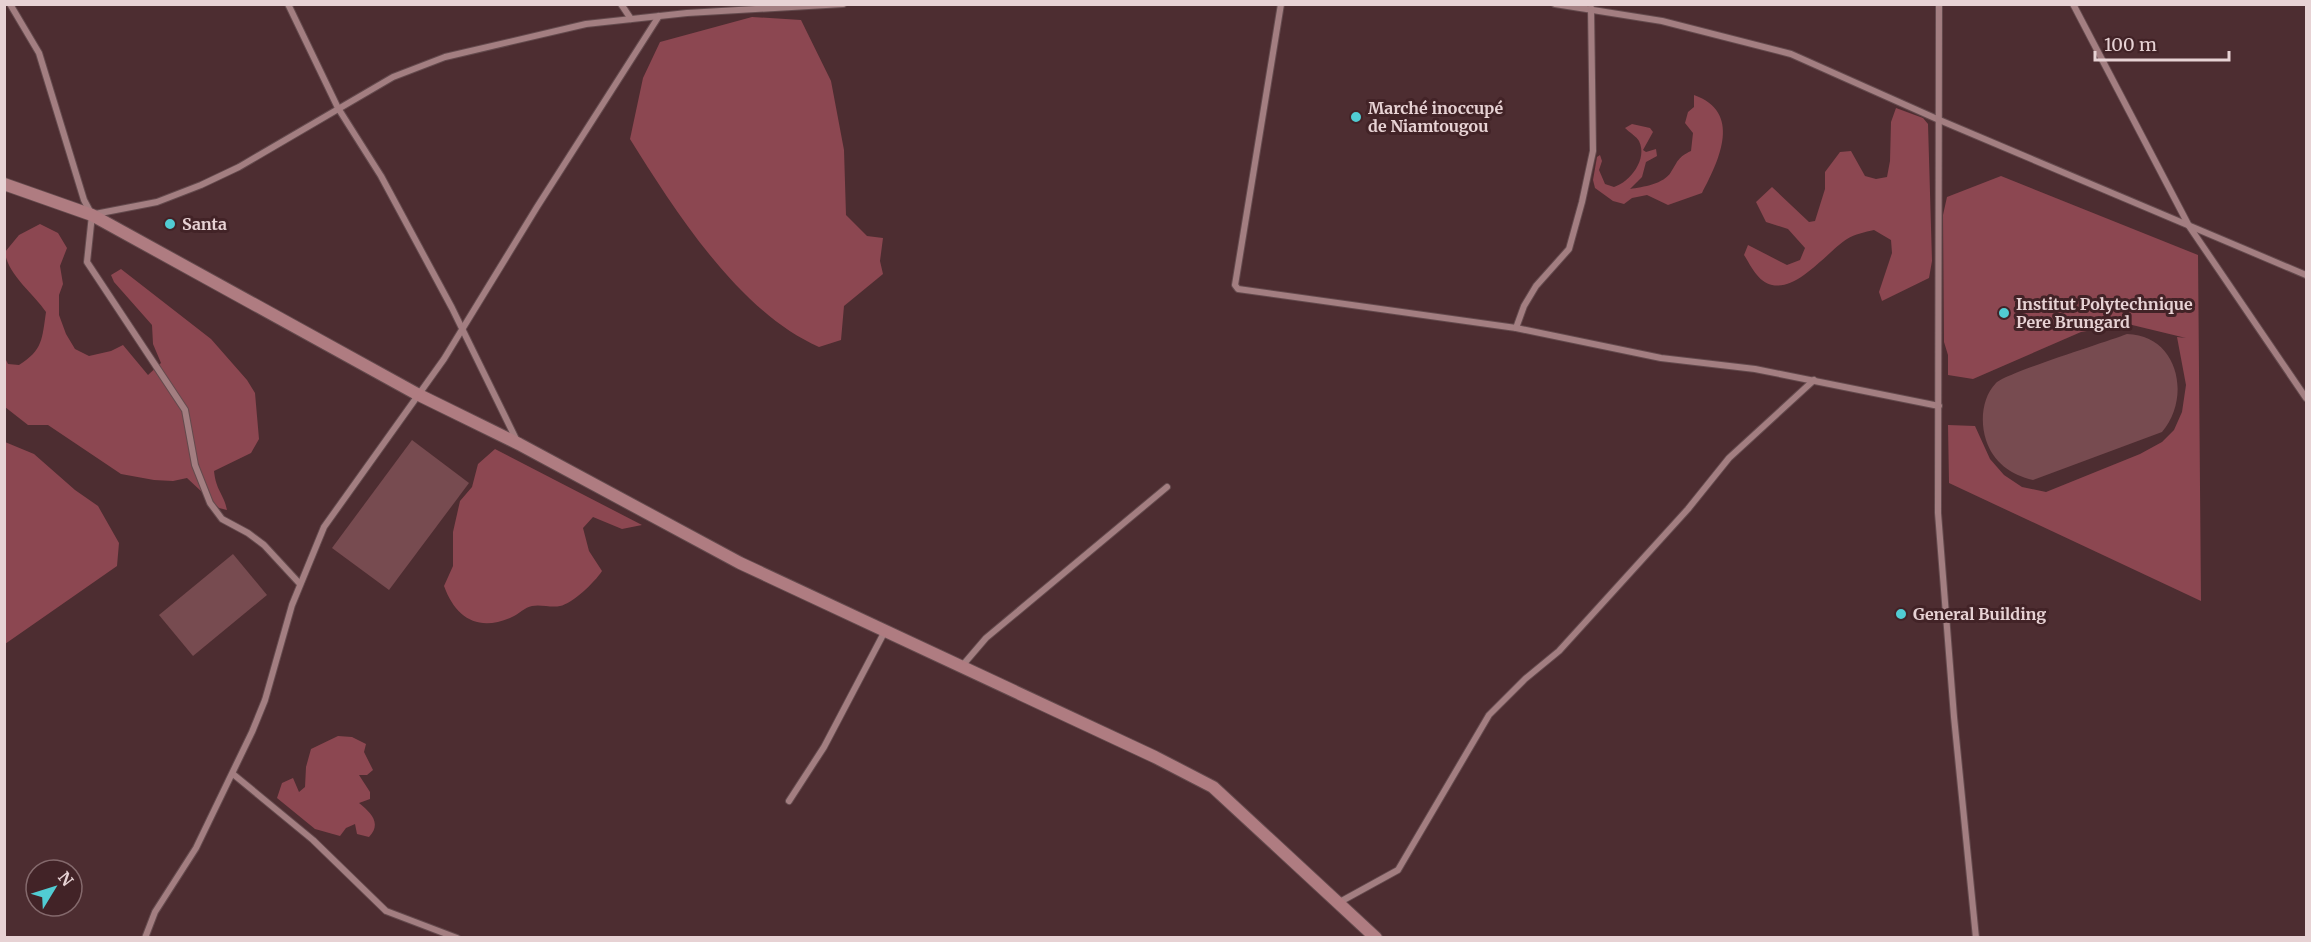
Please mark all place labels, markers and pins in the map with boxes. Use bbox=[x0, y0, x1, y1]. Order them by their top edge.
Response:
place label: Marché inoccupé de Niamtougou bbox=[1368, 98, 1504, 136]
marker: Marché inoccupé de Niamtougou bbox=[1349, 110, 1363, 124]
place label: Santa bbox=[182, 214, 227, 234]
marker: Santa bbox=[163, 217, 177, 231]
place label: Institut Polytechnique Pere Brungard bbox=[2016, 294, 2193, 332]
marker: Institut Polytechnique Pere Brungard bbox=[1997, 306, 2011, 320]
place label: General Building bbox=[1913, 604, 2046, 624]
marker: General Building bbox=[1894, 607, 1908, 621]

